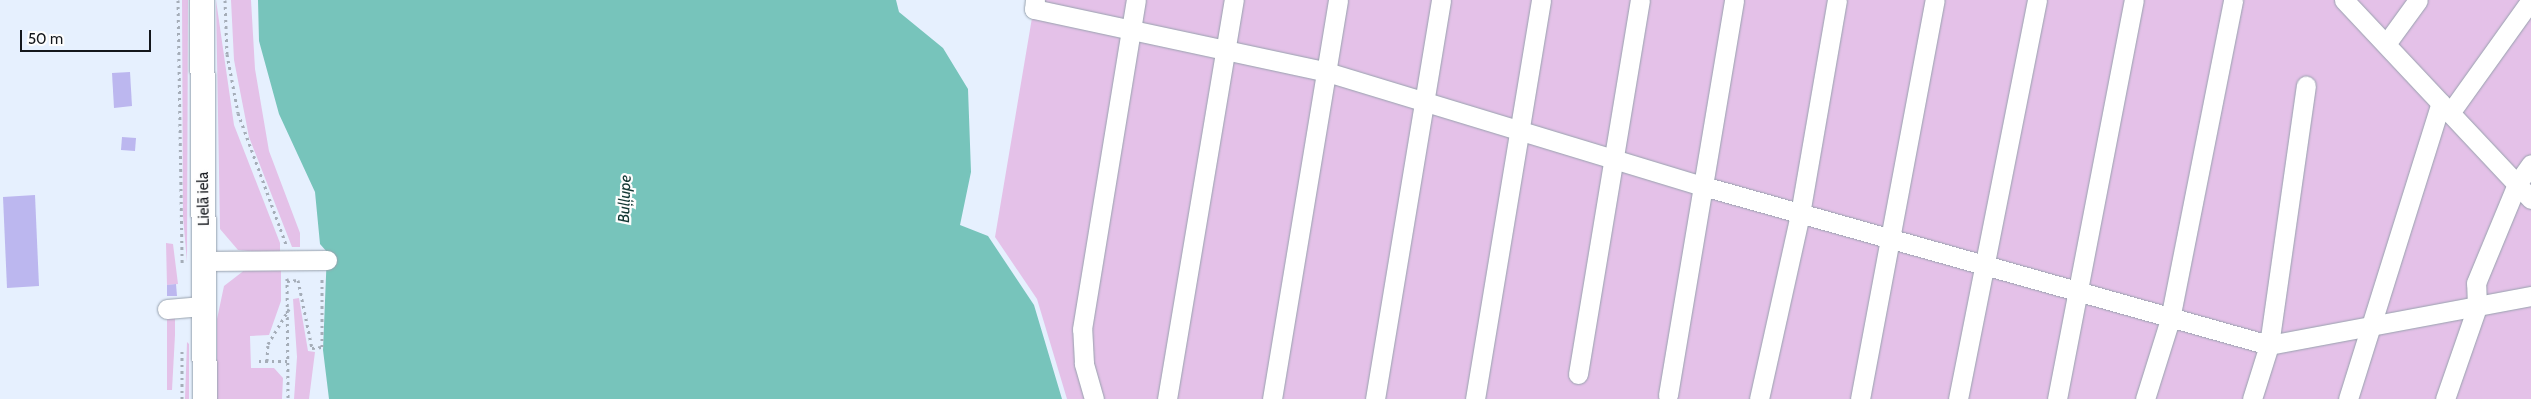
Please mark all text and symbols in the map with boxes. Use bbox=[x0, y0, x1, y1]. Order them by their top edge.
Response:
scale bar bbox=[22, 20, 154, 52]
text: 50 m bbox=[28, 30, 63, 48]
street label: Lielā iela bbox=[195, 172, 213, 226]
water label: Buļļupe bbox=[615, 175, 635, 223]

